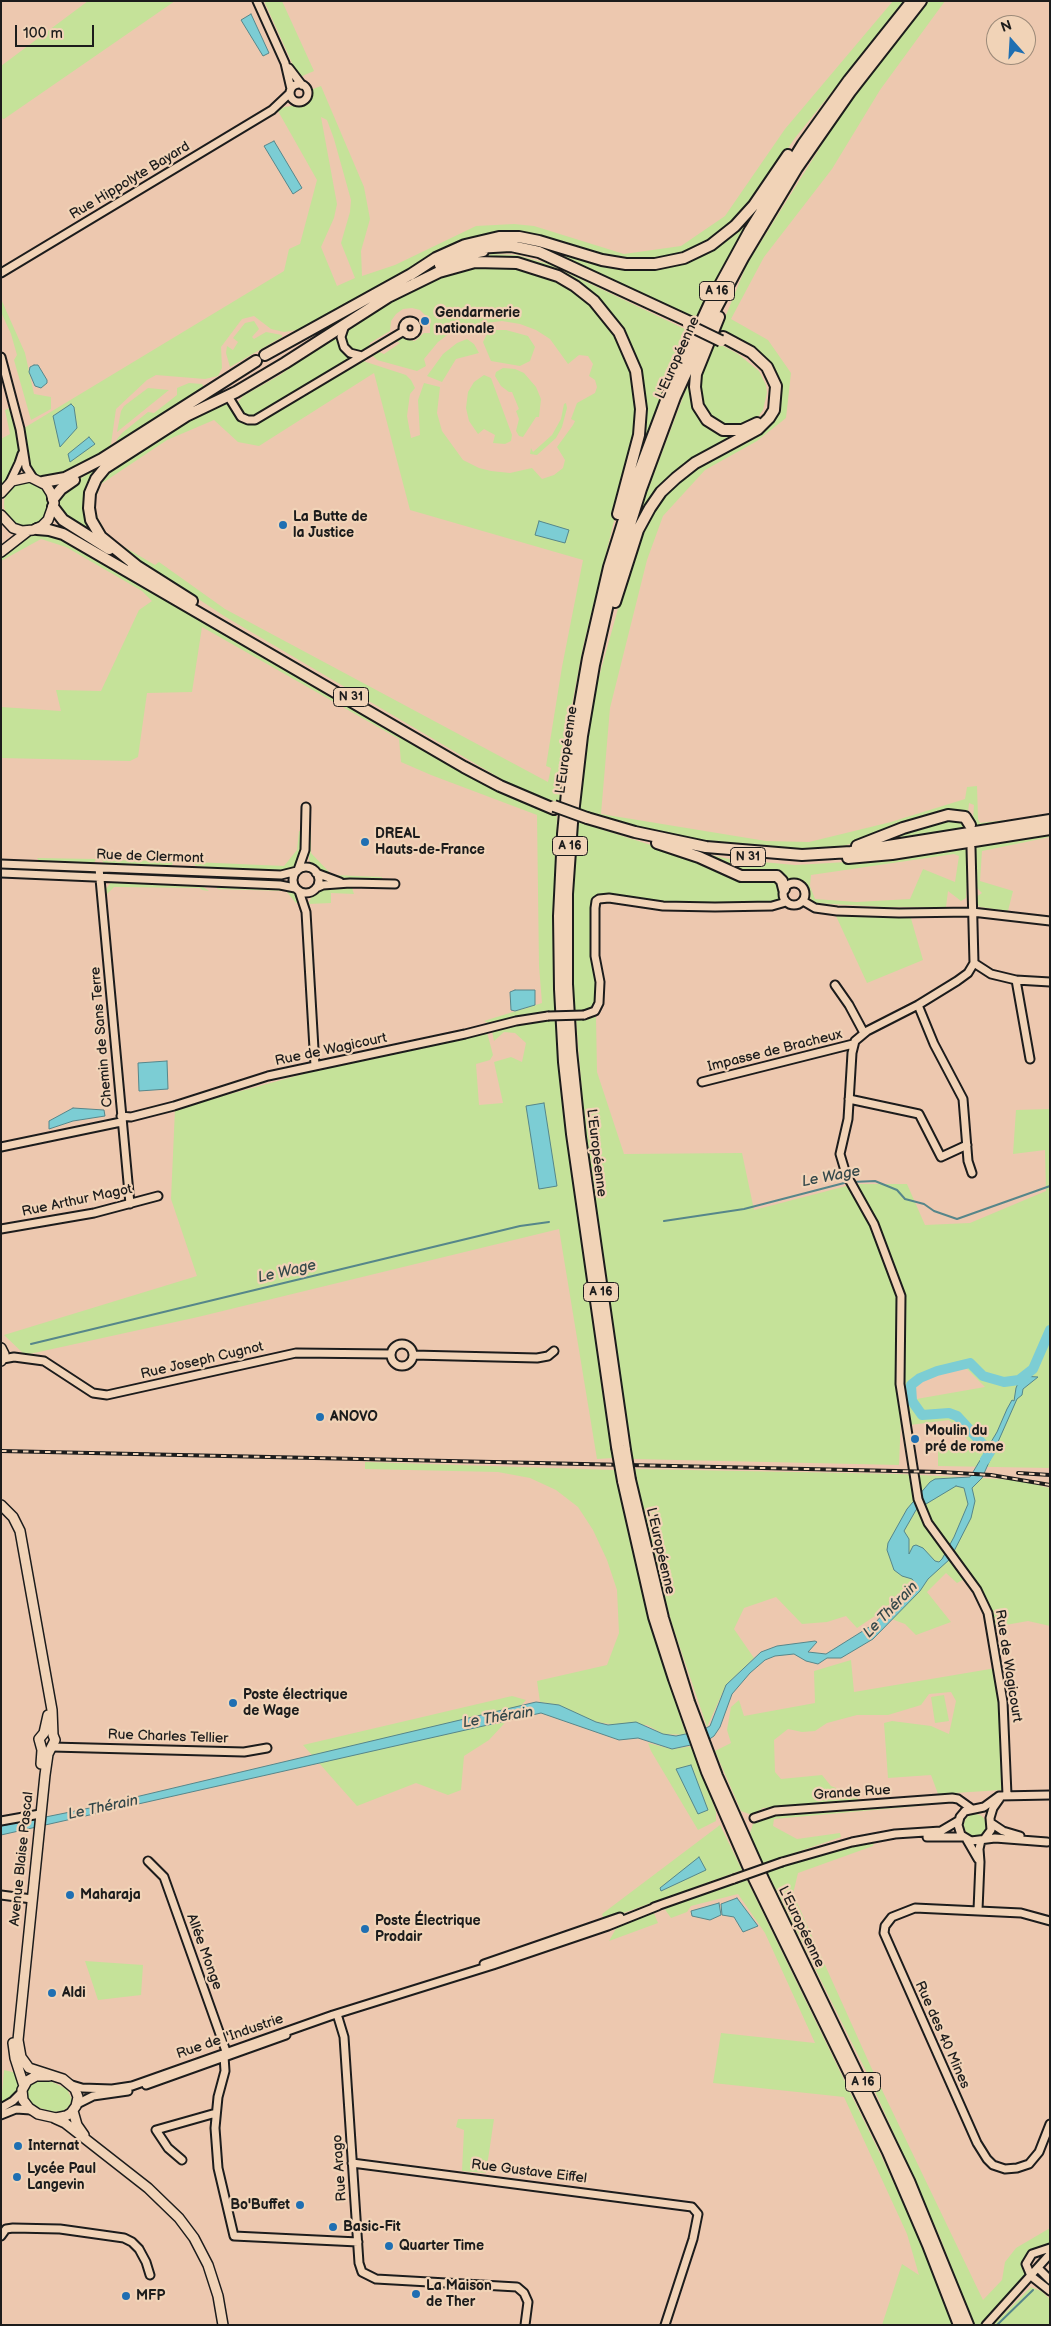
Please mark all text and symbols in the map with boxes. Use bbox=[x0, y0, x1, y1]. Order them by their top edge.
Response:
scale bar bbox=[18, 15, 96, 47]
north arrow bbox=[986, 15, 1036, 65]
text: N bbox=[999, 17, 1014, 36]
text: 100 m bbox=[23, 24, 63, 43]
street label: Rue Hippolyte Bayard bbox=[67, 138, 193, 224]
road number: A 16 bbox=[700, 282, 734, 300]
place label: Gendarmerie nationale bbox=[435, 305, 520, 338]
street label: L'Européenne bbox=[652, 314, 704, 402]
marker: Gendarmerie nationale bbox=[419, 315, 431, 327]
place label: La Butte de la Justice bbox=[293, 509, 368, 542]
marker: La Butte de la Justice bbox=[277, 519, 289, 531]
road number: N 31 bbox=[334, 688, 368, 706]
street label: L'Européenne bbox=[553, 705, 581, 795]
place label: DREAL Hauts-de-France bbox=[375, 826, 485, 859]
marker: DREAL Hauts-de-France bbox=[359, 836, 371, 848]
road number: A 16 bbox=[552, 836, 588, 856]
street label: Rue de Clermont bbox=[96, 847, 204, 867]
road number: N 31 bbox=[730, 848, 766, 866]
street label: Chemin de Sans Terre bbox=[87, 966, 117, 1108]
street label: Impasse de Bracheux bbox=[706, 1026, 844, 1076]
street label: Rue de Wagicourt bbox=[274, 1030, 388, 1070]
street label: L'Européenne bbox=[582, 1108, 610, 1198]
water label: Le Wage bbox=[800, 1163, 862, 1191]
street label: Rue Arthur Magot bbox=[20, 1181, 134, 1221]
water label: Le Wage bbox=[256, 1257, 318, 1287]
road number: A 16 bbox=[584, 1282, 618, 1301]
street label: Rue Joseph Cugnot bbox=[139, 1339, 265, 1383]
place label: ANOVO bbox=[330, 1409, 378, 1425]
marker: ANOVO bbox=[314, 1411, 326, 1423]
place label: Moulin du pré de rome bbox=[925, 1423, 1004, 1455]
marker: Moulin du pré de rome bbox=[909, 1433, 921, 1445]
street label: L'Européenne bbox=[642, 1506, 678, 1596]
water label: Le Thérain bbox=[860, 1578, 922, 1642]
street label: Rue de Wagicourt bbox=[991, 1609, 1025, 1723]
place label: Poste électrique de Wage bbox=[243, 1687, 347, 1720]
marker: Poste électrique de Wage bbox=[227, 1697, 239, 1709]
water label: Le Thérain bbox=[461, 1704, 535, 1732]
street label: Rue Charles Tellier bbox=[107, 1726, 229, 1748]
street label: Grande Rue bbox=[813, 1782, 891, 1804]
street label: Avenue Blaise Pascal bbox=[7, 1791, 37, 1927]
water label: Le Thérain bbox=[66, 1792, 140, 1824]
street label: L'Européenne bbox=[774, 1884, 828, 1970]
place label: Maharaja bbox=[80, 1887, 141, 1903]
marker: Maharaja bbox=[64, 1889, 76, 1901]
street label: Allée Monge bbox=[183, 1912, 225, 1992]
place label: Poste Électrique Prodair bbox=[375, 1913, 481, 1945]
marker: Poste Électrique Prodair bbox=[359, 1923, 371, 1935]
street label: Rue des 40 Mines bbox=[911, 1979, 973, 2091]
place label: Aldi bbox=[62, 1985, 86, 2001]
marker: Aldi bbox=[46, 1987, 58, 1999]
street label: Rue de l'Industrie bbox=[174, 2011, 286, 2063]
road number: A 16 bbox=[846, 2072, 880, 2092]
street label: Rue Arago bbox=[329, 2134, 351, 2202]
place label: Internat bbox=[28, 2138, 79, 2154]
marker: Internat bbox=[12, 2140, 24, 2152]
street label: Rue Gustave Eiffel bbox=[470, 2157, 588, 2187]
place label: Lycée Paul Langevin bbox=[27, 2161, 96, 2194]
marker: Lycée Paul Langevin bbox=[11, 2171, 23, 2183]
place label: Bo'Buffet bbox=[230, 2197, 290, 2213]
marker: Bo'Buffet bbox=[294, 2199, 306, 2211]
place label: Basic-Fit bbox=[343, 2219, 401, 2235]
marker: Basic-Fit bbox=[327, 2221, 339, 2233]
place label: Quarter Time bbox=[399, 2238, 484, 2254]
marker: Quarter Time bbox=[383, 2240, 395, 2252]
place label: La Maison de Ther bbox=[426, 2278, 492, 2310]
place label: MFP bbox=[136, 2288, 165, 2304]
marker: La Maison de Ther bbox=[410, 2288, 422, 2300]
marker: MFP bbox=[120, 2290, 132, 2302]

